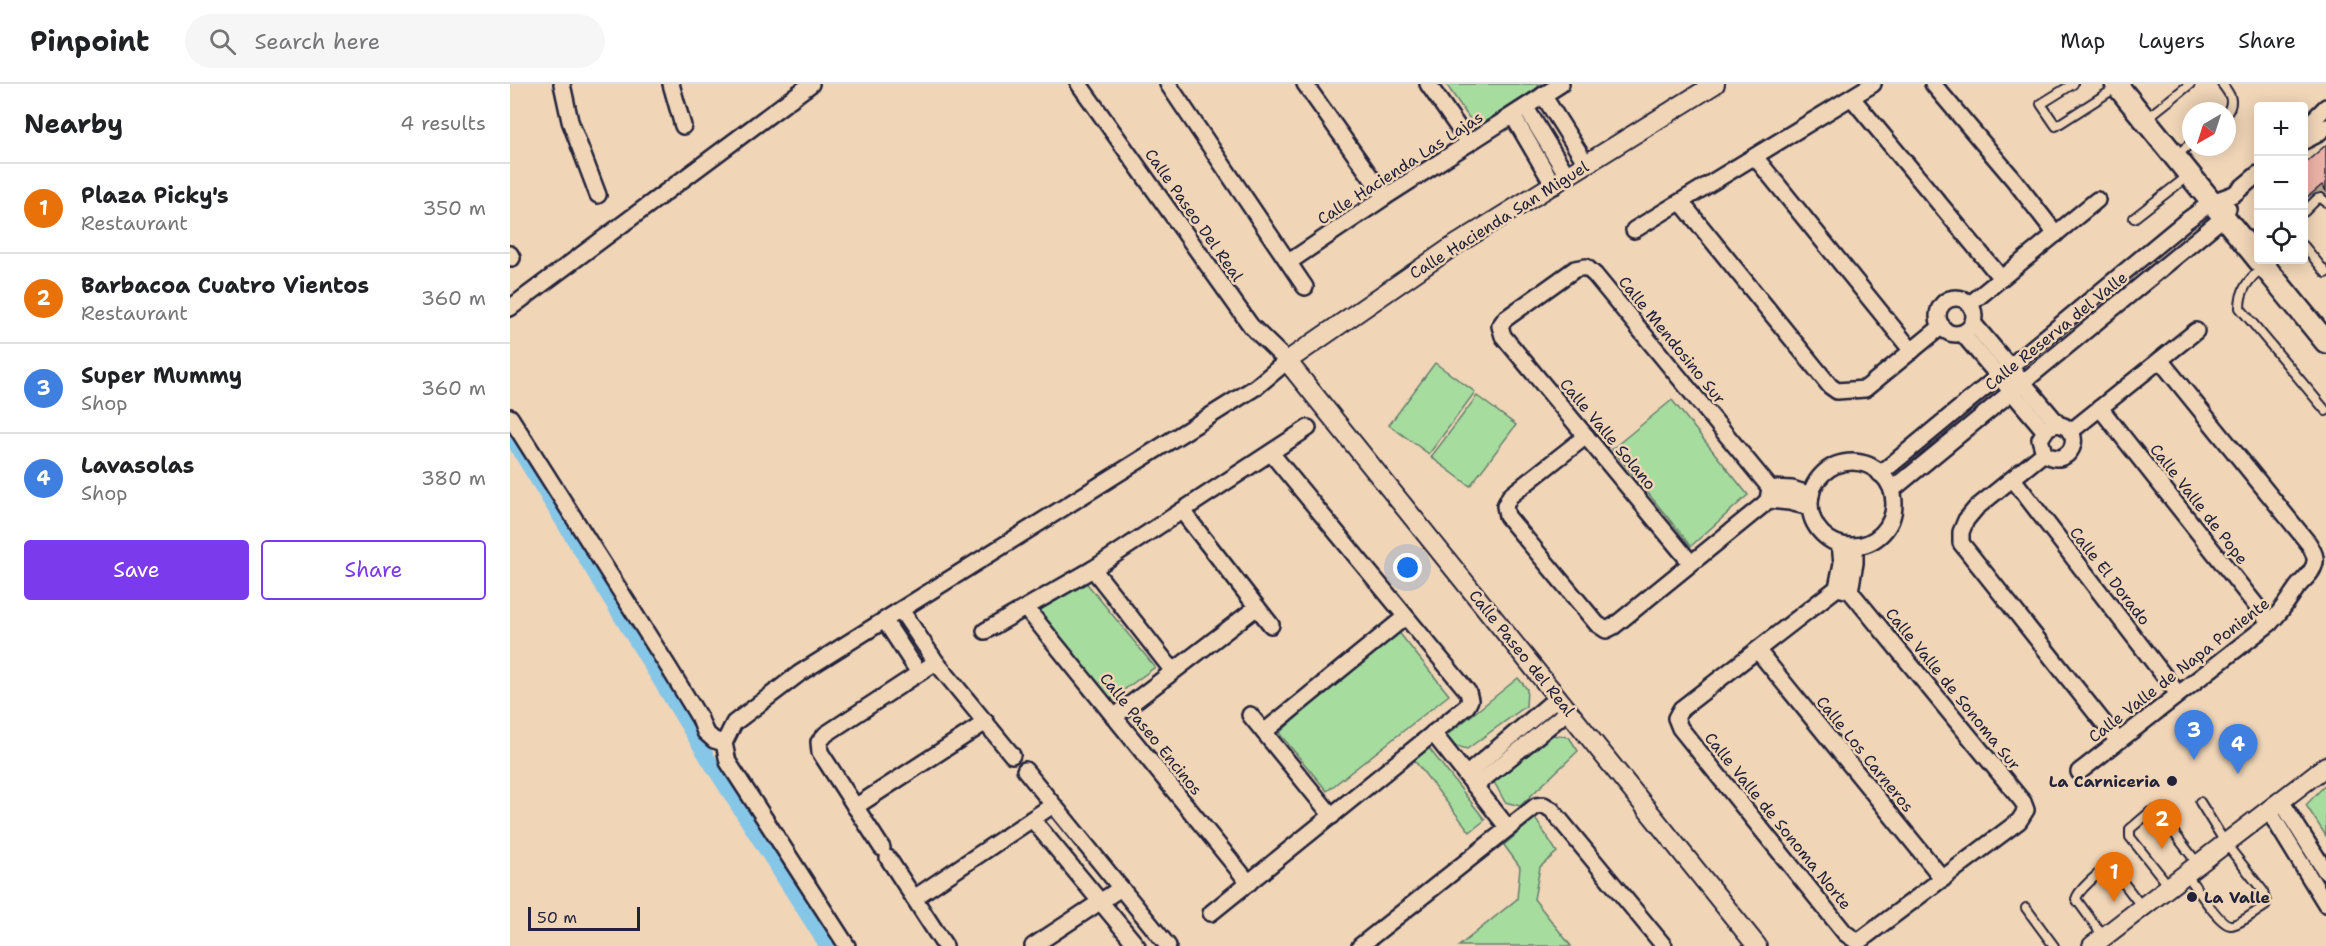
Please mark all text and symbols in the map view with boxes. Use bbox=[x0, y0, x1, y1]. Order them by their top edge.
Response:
search box bbox=[185, 14, 605, 68]
text: Pinpoint bbox=[30, 22, 149, 60]
icon: search bbox=[206, 25, 239, 58]
text: Search here bbox=[254, 27, 380, 56]
text: Map bbox=[2060, 27, 2105, 55]
text: Layers bbox=[2138, 27, 2205, 55]
text: Share bbox=[2238, 27, 2296, 55]
north arrow bbox=[2182, 102, 2236, 156]
map controls bbox=[2254, 102, 2308, 264]
button: + bbox=[2254, 102, 2308, 156]
text: Nearby bbox=[24, 106, 123, 141]
street label: Calle Hacienda Las Lajas bbox=[1313, 107, 1487, 229]
text: 4 results bbox=[400, 110, 486, 136]
street label: Calle Paseo Del Real bbox=[1140, 145, 1248, 286]
street label: Calle Hacienda San Miguel bbox=[1406, 156, 1593, 284]
button: − bbox=[2254, 156, 2308, 210]
text: Plaza Picky's bbox=[81, 181, 229, 210]
text: 1 bbox=[39, 195, 48, 221]
text: 350 m bbox=[422, 195, 486, 221]
text: Restaurant bbox=[81, 210, 188, 236]
button: locate bbox=[2254, 210, 2308, 264]
street label: Calle Reserva del Valle bbox=[1980, 267, 2132, 395]
text: Barbacoa Cuatro Vientos bbox=[81, 271, 369, 300]
street label: Calle Mendosino Sur bbox=[1614, 272, 1730, 408]
text: 2 bbox=[37, 285, 51, 311]
text: 360 m bbox=[421, 285, 486, 311]
text: Restaurant bbox=[81, 300, 188, 326]
text: Super Mummy bbox=[81, 361, 242, 390]
street label: Calle Valle Solano bbox=[1555, 374, 1661, 494]
text: 3 bbox=[37, 375, 51, 401]
text: 360 m bbox=[421, 375, 486, 401]
text: Shop bbox=[81, 390, 128, 416]
street label: Calle Valle de Pope bbox=[2145, 439, 2253, 569]
text: Lavasolas bbox=[81, 451, 194, 480]
text: 4 bbox=[37, 465, 51, 491]
text: 380 m bbox=[421, 465, 486, 491]
text: Shop bbox=[81, 480, 128, 506]
street label: Calle El Dorado bbox=[2065, 522, 2155, 630]
button: Save bbox=[24, 540, 249, 600]
button: Share bbox=[261, 540, 486, 600]
your location bbox=[1393, 553, 1422, 582]
street label: Calle Paseo del Real bbox=[1464, 585, 1580, 721]
street label: Calle Valle de Napa Poniente bbox=[2084, 593, 2274, 747]
street label: Calle Valle de Sonoma Sur bbox=[1881, 603, 2025, 775]
street label: Calle Paseo Encinos bbox=[1095, 668, 1207, 800]
street label: Calle Los Carneros bbox=[1812, 692, 1918, 817]
pin: 3 bbox=[2174, 710, 2214, 760]
pin: 4 bbox=[2218, 724, 2258, 774]
street label: Calle Valle de Sonoma Norte bbox=[1700, 728, 1856, 914]
place label: La Carniceria bbox=[2049, 771, 2160, 792]
marker: La Carniceria bbox=[2165, 774, 2179, 788]
pin: 2 bbox=[2142, 800, 2182, 849]
pin: 1 bbox=[2094, 852, 2134, 902]
place label: La Valle bbox=[2204, 887, 2271, 908]
marker: La Valle bbox=[2185, 890, 2199, 904]
scale bar bbox=[528, 904, 640, 932]
text: 50 m bbox=[537, 907, 577, 928]

